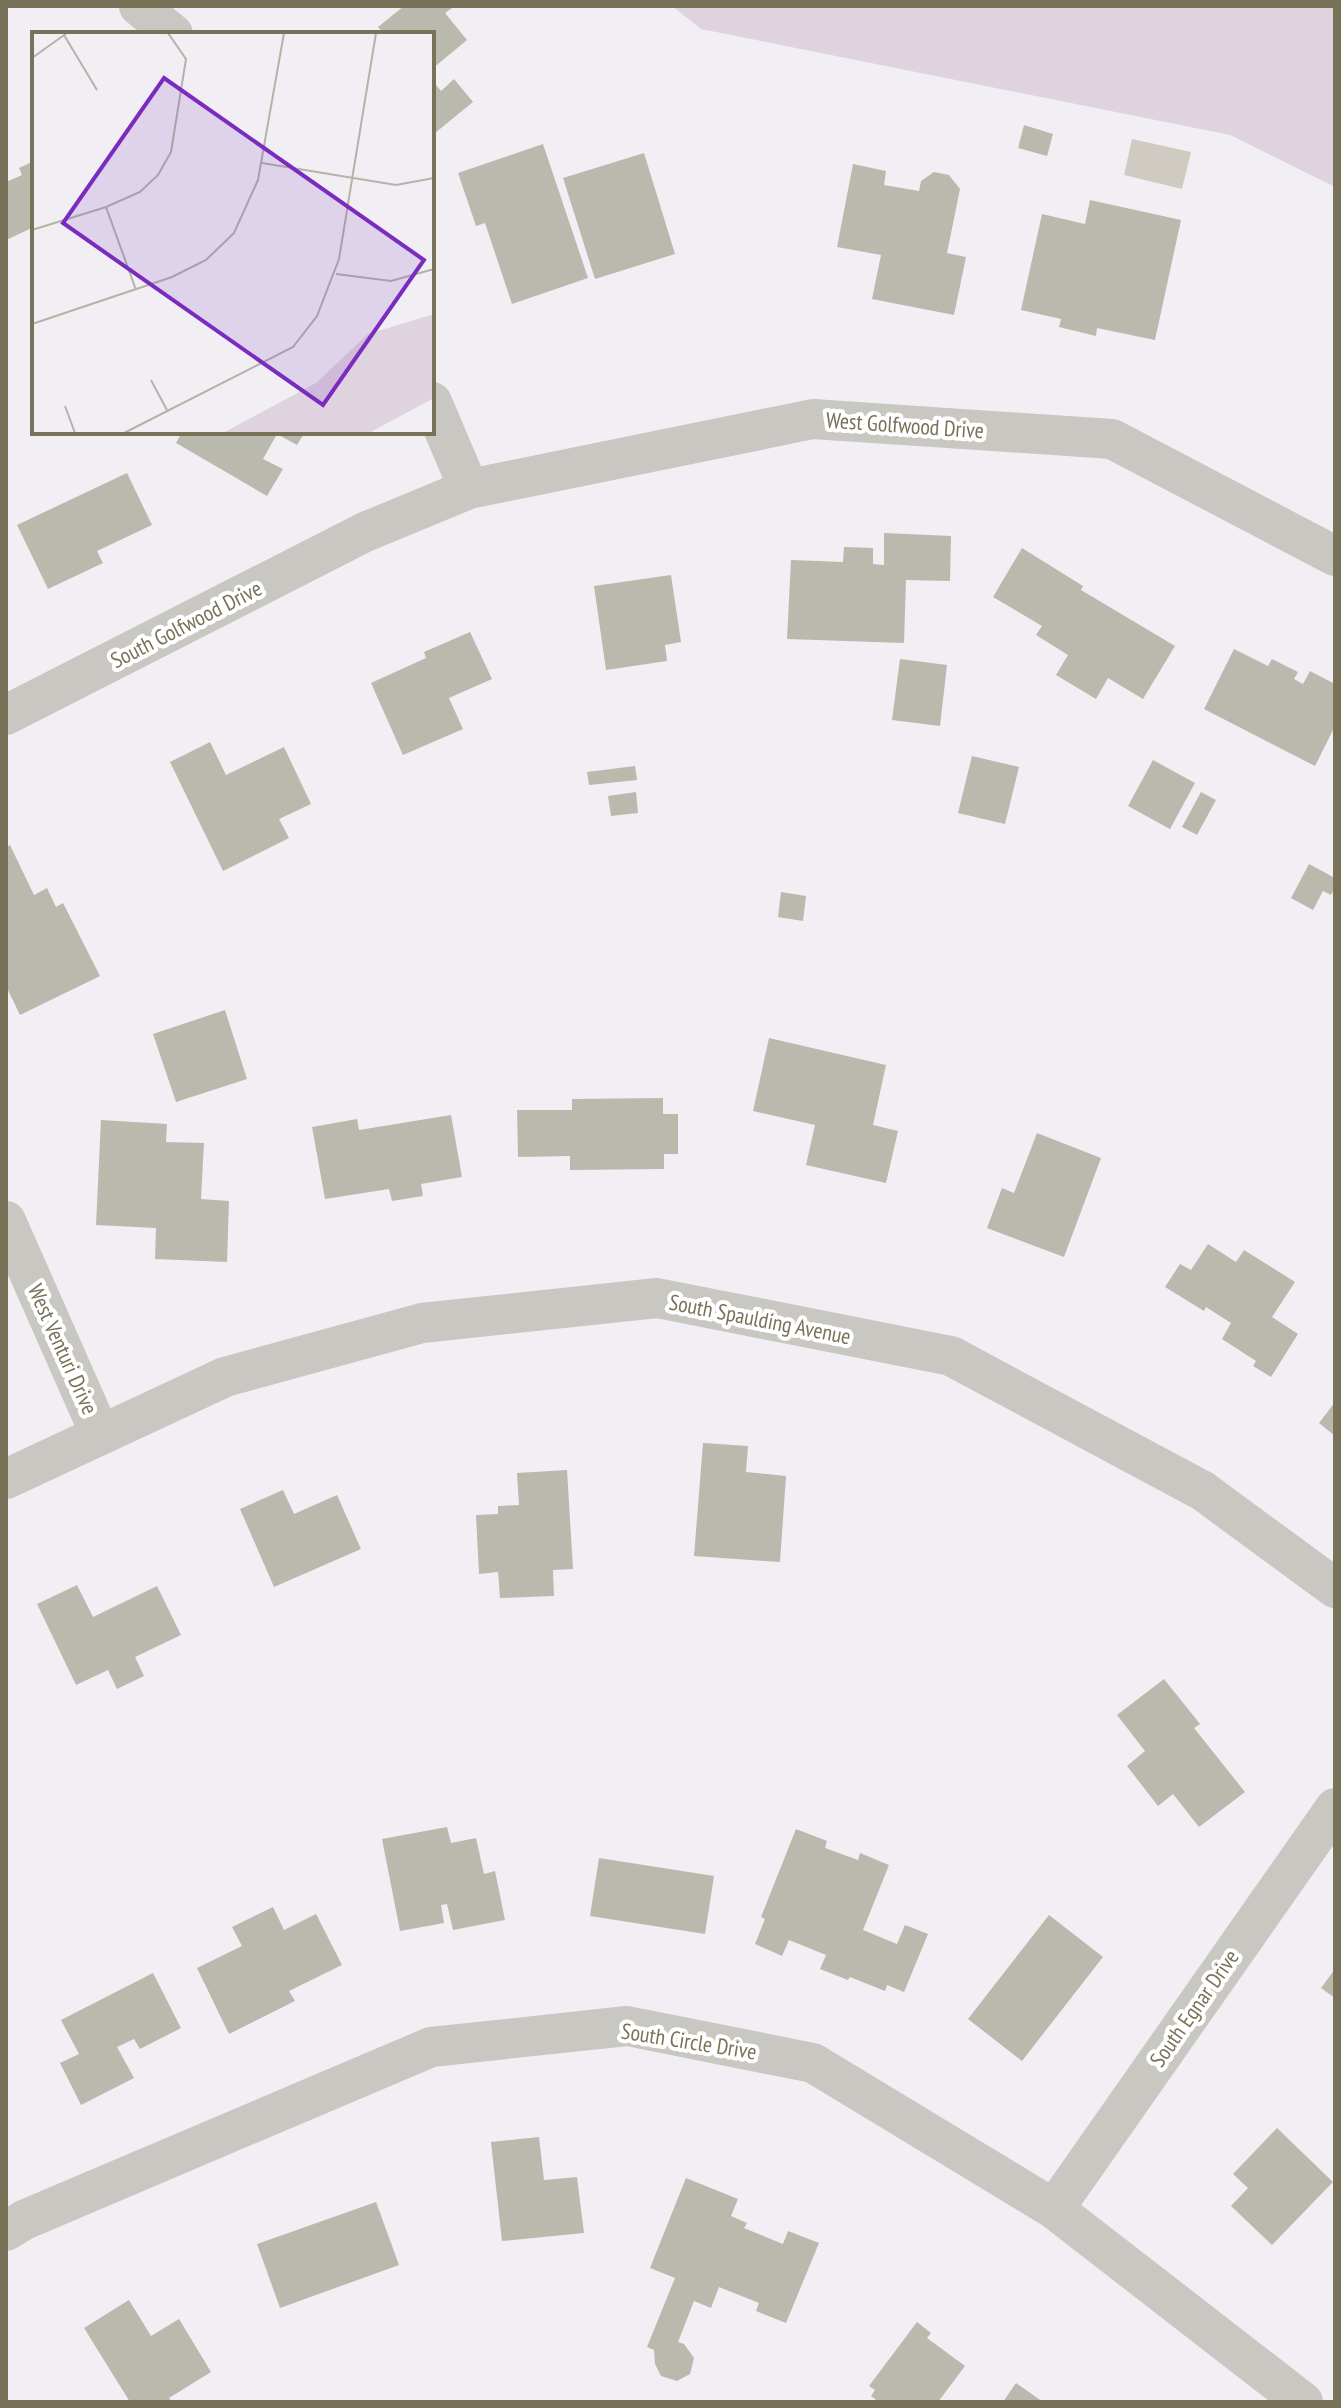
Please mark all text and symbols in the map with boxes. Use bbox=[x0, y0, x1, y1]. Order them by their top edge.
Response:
inset map bbox=[32, 32, 434, 434]
street label: West Golfwood Drive bbox=[825, 406, 985, 444]
street label: South Golfwood Drive bbox=[106, 574, 266, 674]
street label: West Venturi Drive bbox=[22, 1280, 104, 1418]
street label: South Spaulding Avenue bbox=[667, 1288, 853, 1350]
street label: South Egnar Drive bbox=[1143, 1944, 1245, 2072]
street label: South Circle Drive bbox=[619, 2017, 759, 2065]

